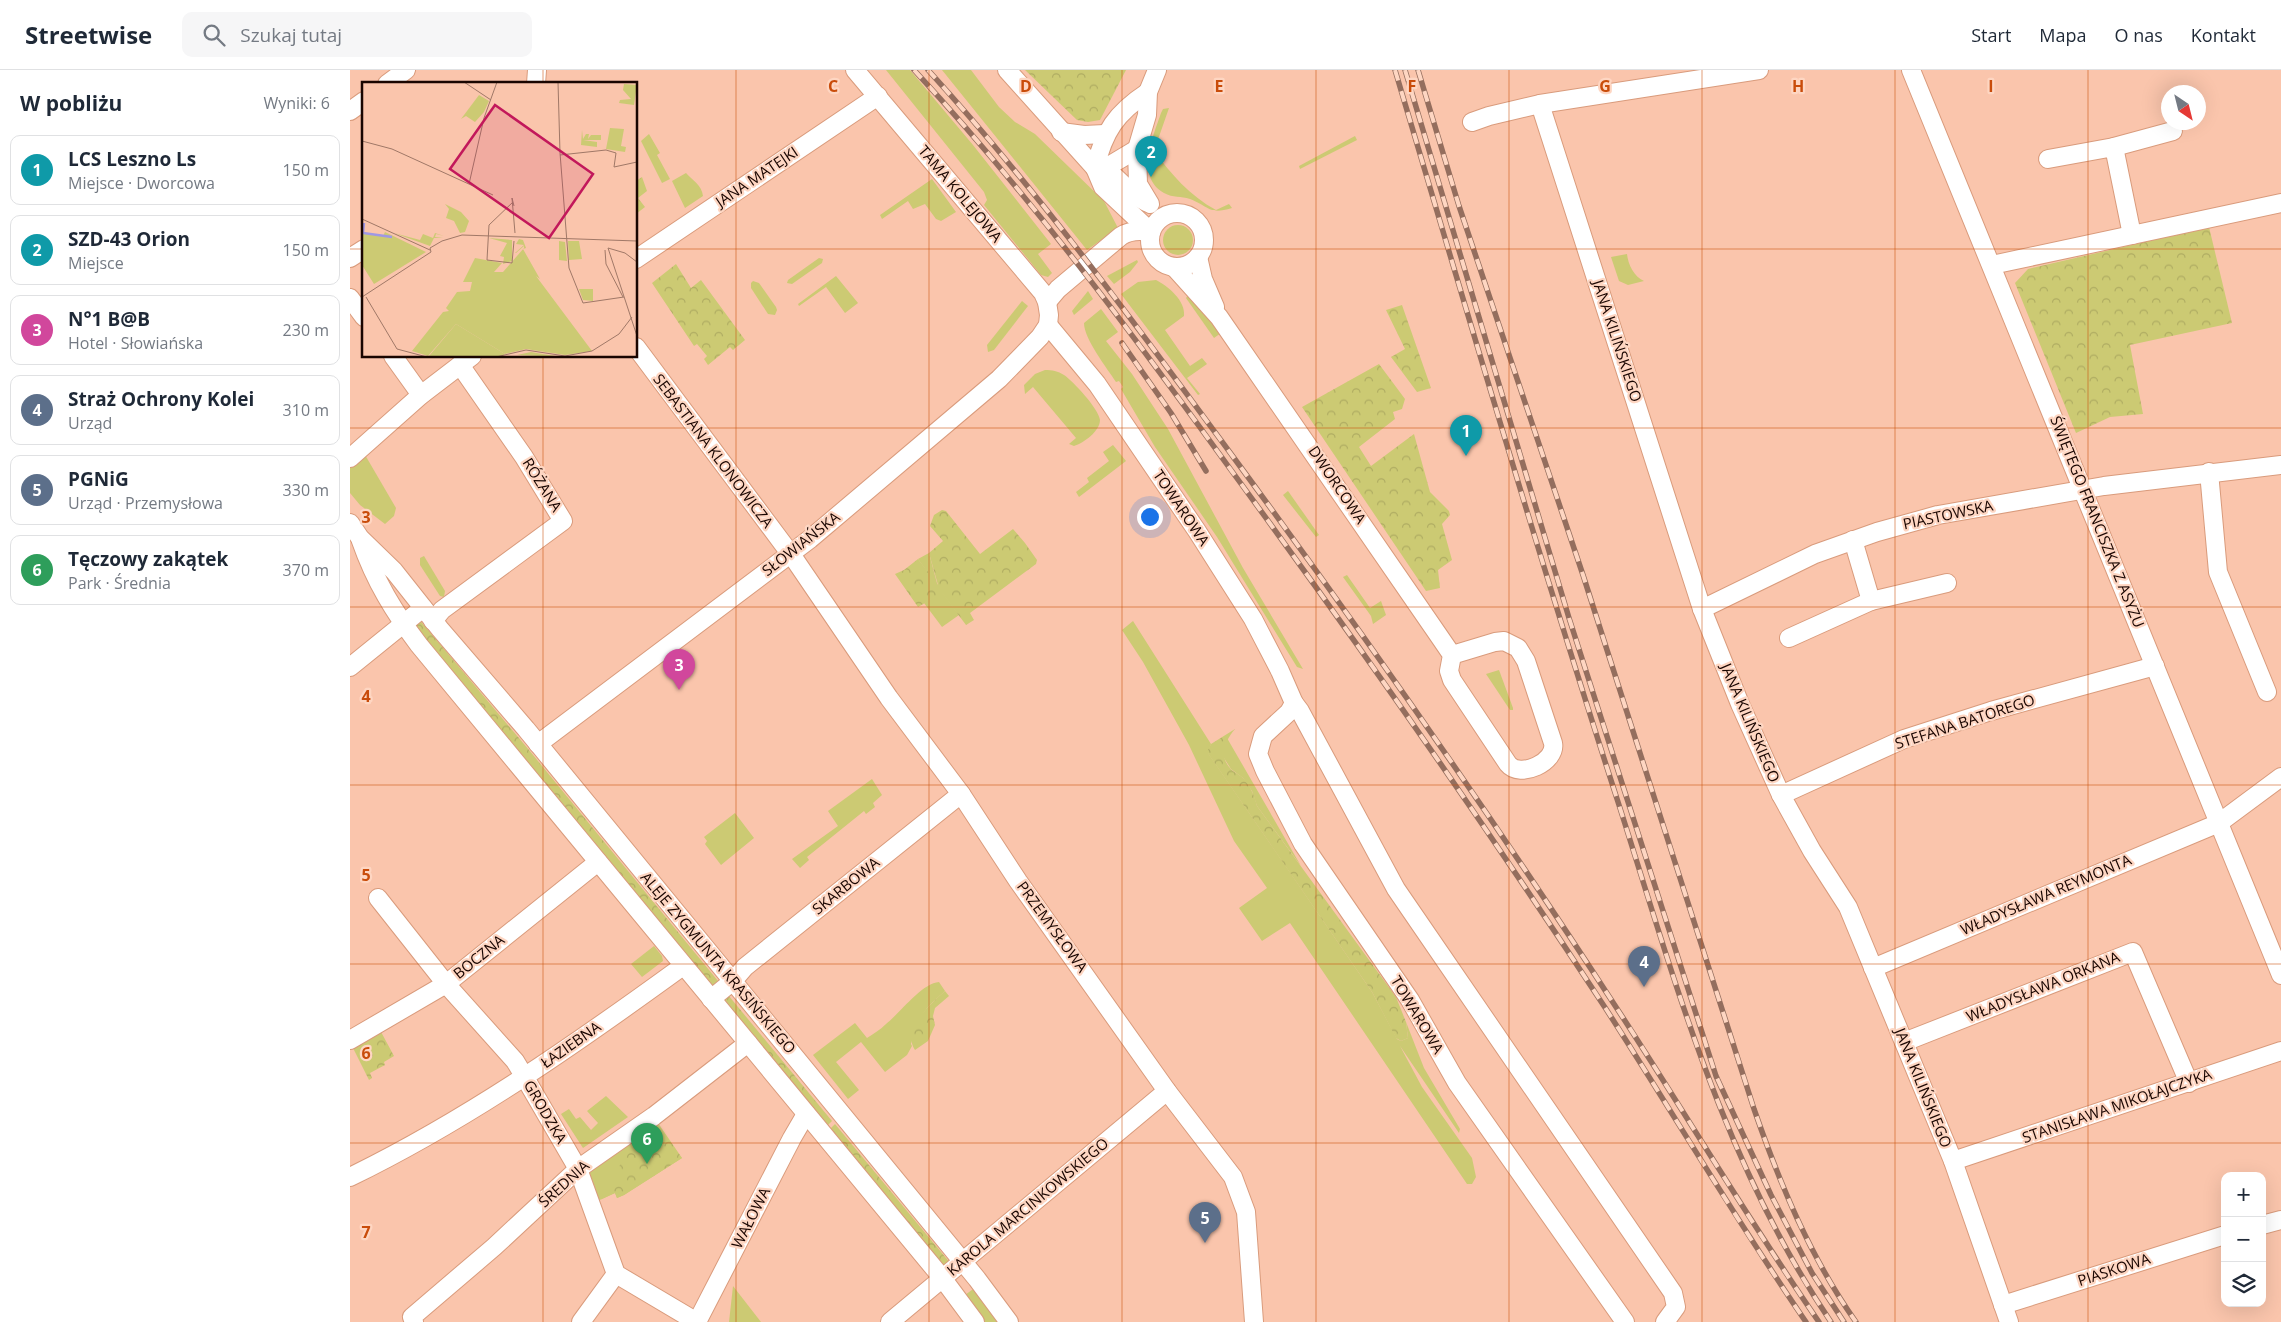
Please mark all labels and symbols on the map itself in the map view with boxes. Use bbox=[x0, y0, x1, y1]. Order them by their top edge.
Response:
text: C bbox=[828, 75, 838, 97]
text: D bbox=[1020, 75, 1032, 97]
text: E bbox=[1215, 75, 1224, 97]
text: F bbox=[1408, 75, 1416, 97]
text: G bbox=[1599, 75, 1611, 97]
text: H bbox=[1792, 75, 1804, 97]
text: I bbox=[1988, 75, 1994, 97]
inset map bbox=[362, 82, 638, 358]
north arrow bbox=[2161, 85, 2206, 130]
pin: 2 bbox=[1135, 136, 1167, 177]
street label: JANA MATEJKI bbox=[710, 141, 801, 212]
street label: TAMA KOLEJOWA bbox=[914, 141, 1008, 246]
street label: JANA KILIŃSKIEGO bbox=[1588, 275, 1647, 404]
street label: SEBASTIANA KLONOWICZA bbox=[649, 369, 779, 532]
street label: ŚWIĘTEGO FRANCISZKA Z ASYŻU bbox=[2046, 413, 2150, 630]
pin: 1 bbox=[1450, 415, 1482, 456]
street label: DWORCOWA bbox=[1304, 441, 1372, 528]
street label: RÓŻANA bbox=[519, 454, 567, 516]
street label: TOWAROWA bbox=[1149, 466, 1215, 550]
street label: PIASTOWSKA bbox=[1901, 495, 1995, 533]
your location bbox=[1137, 504, 1163, 530]
text: 3 bbox=[361, 506, 371, 528]
street label: SŁOWIAŃSKA bbox=[757, 506, 844, 580]
pin: 3 bbox=[663, 649, 695, 690]
street label: JANA KILIŃSKIEGO bbox=[1716, 658, 1785, 785]
text: 4 bbox=[361, 685, 371, 707]
street label: STEFANA BATOREGO bbox=[1892, 689, 2037, 753]
street label: WŁADYSŁAWA REYMONTA bbox=[1957, 849, 2134, 939]
street label: SKARBOWA bbox=[808, 852, 883, 918]
text: 5 bbox=[361, 864, 371, 886]
street label: ALEJE ZYGMUNTA KRASIŃSKIEGO bbox=[637, 867, 801, 1057]
street label: PRZEMYSŁOWA bbox=[1013, 877, 1093, 976]
street label: BOCZNA bbox=[449, 929, 508, 983]
pin: 4 bbox=[1628, 946, 1660, 987]
street label: WŁADYSŁAWA ORKANA bbox=[1963, 946, 2123, 1026]
street label: TOWAROWA bbox=[1387, 972, 1449, 1058]
street label: ŁAZIEBNA bbox=[536, 1016, 605, 1072]
street label: JANA KILIŃSKIEGO bbox=[1890, 1023, 1957, 1150]
text: 6 bbox=[361, 1042, 371, 1064]
street label: STANISŁAWA MIKOŁAJCZYKA bbox=[2019, 1063, 2215, 1147]
street label: GRODZKA bbox=[520, 1076, 572, 1147]
pin: 6 bbox=[631, 1123, 663, 1164]
street label: KAROLA MARCINKOWSKIEGO bbox=[942, 1133, 1112, 1280]
street label: ŚREDNIA bbox=[534, 1155, 593, 1211]
street label: WAŁOWA bbox=[726, 1183, 774, 1252]
pin: 5 bbox=[1189, 1202, 1221, 1243]
text: 7 bbox=[361, 1221, 371, 1243]
street label: PIASKOWA bbox=[2075, 1248, 2153, 1290]

